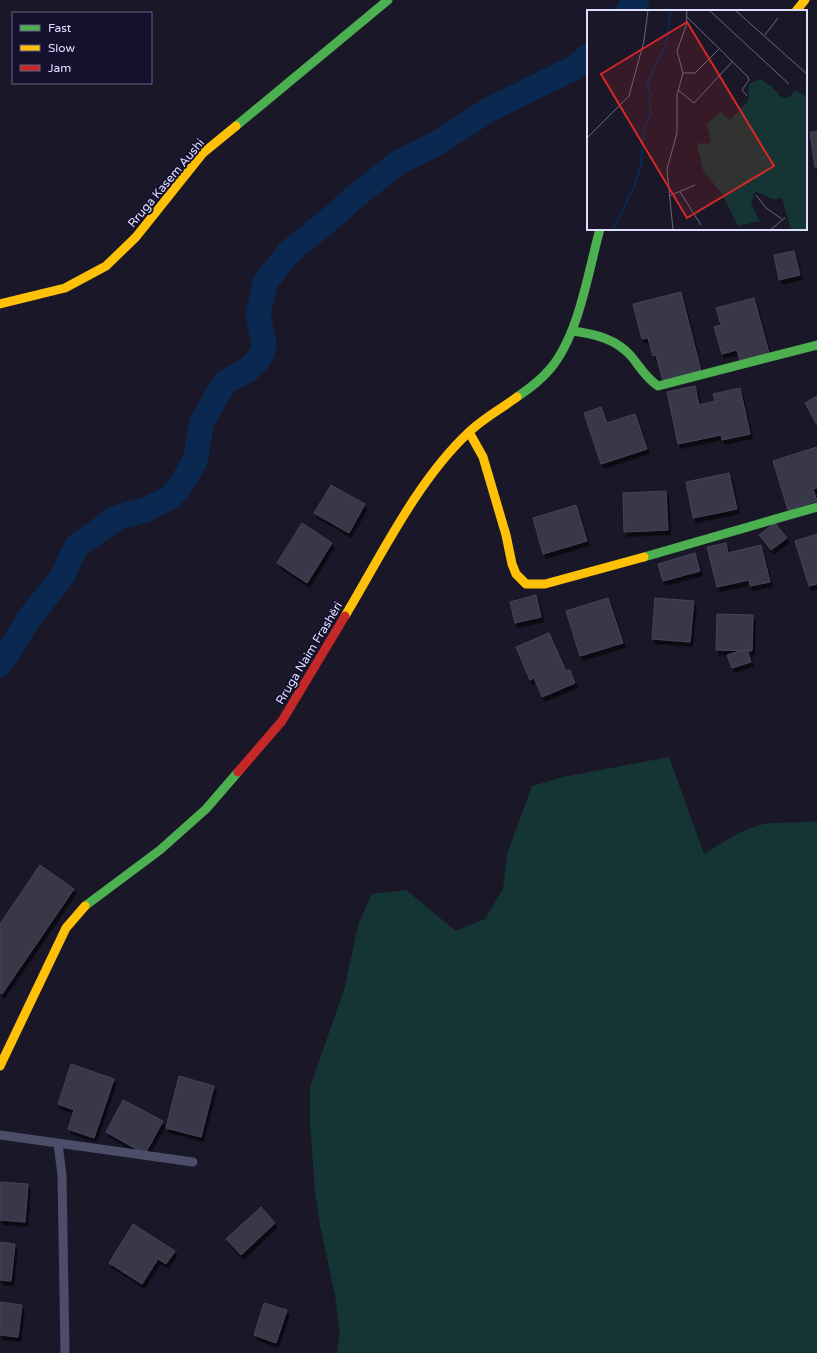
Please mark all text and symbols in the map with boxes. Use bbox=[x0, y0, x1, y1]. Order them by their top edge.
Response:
inset map bbox=[587, 10, 807, 230]
legend bbox=[12, 12, 152, 84]
text: Fast bbox=[48, 21, 72, 35]
text: Slow bbox=[48, 41, 75, 55]
text: Jam bbox=[48, 61, 71, 75]
street label: Rruga Kasem Aushi bbox=[125, 136, 207, 230]
street label: Rruga Naim Frashëri bbox=[273, 599, 345, 707]

